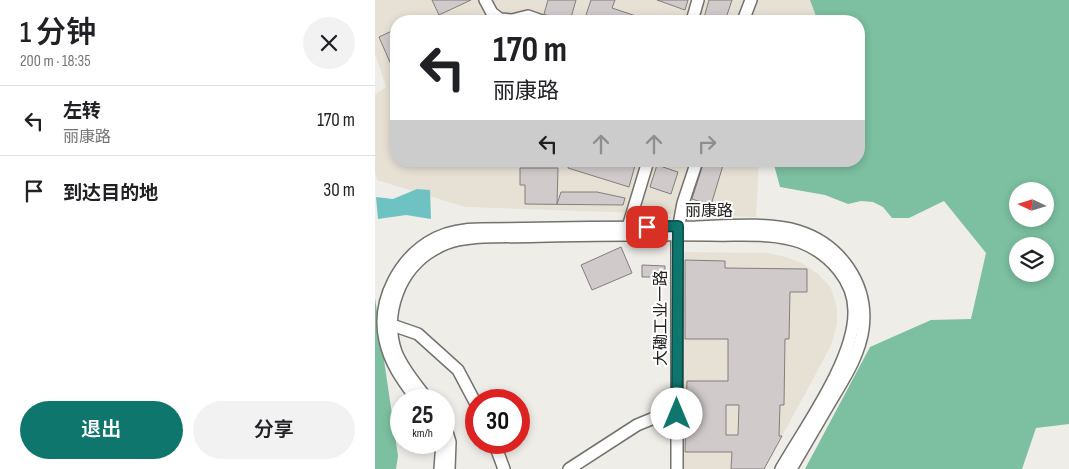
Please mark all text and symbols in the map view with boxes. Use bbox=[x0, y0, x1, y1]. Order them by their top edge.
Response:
text: 1 分钟 bbox=[20, 15, 96, 51]
button: close bbox=[303, 17, 355, 69]
text: 170 m bbox=[493, 29, 567, 72]
icon: left bbox=[410, 35, 475, 100]
text: 200 m · 18:35 bbox=[20, 52, 91, 71]
text: 丽康路 bbox=[493, 78, 559, 105]
text: 左转 bbox=[63, 100, 101, 123]
icon: left bbox=[20, 107, 48, 135]
text: 170 m bbox=[317, 109, 355, 132]
text: 丽康路 bbox=[63, 128, 111, 147]
icon: left bbox=[534, 130, 562, 158]
icon: ahead bbox=[587, 130, 615, 158]
icon: ahead bbox=[640, 130, 668, 158]
icon: right bbox=[693, 130, 721, 158]
icon: arrive bbox=[20, 177, 48, 205]
text: 30 m bbox=[323, 179, 355, 202]
text: 到达目的地 bbox=[63, 182, 158, 205]
north arrow bbox=[1009, 182, 1054, 228]
map controls bbox=[1009, 182, 1054, 282]
street label: 丽康路 bbox=[685, 202, 733, 221]
pin bbox=[626, 206, 668, 248]
icon: arrive bbox=[633, 213, 661, 241]
button: layers bbox=[1009, 237, 1054, 282]
street label: 大磡工业一路 bbox=[652, 270, 671, 366]
position arrow bbox=[650, 387, 702, 439]
speed limit sign: 30 bbox=[465, 389, 530, 454]
text: 25 bbox=[412, 400, 433, 431]
button: 退出 bbox=[20, 401, 183, 459]
button: 分享 bbox=[193, 401, 355, 459]
text: km/h bbox=[412, 426, 433, 441]

